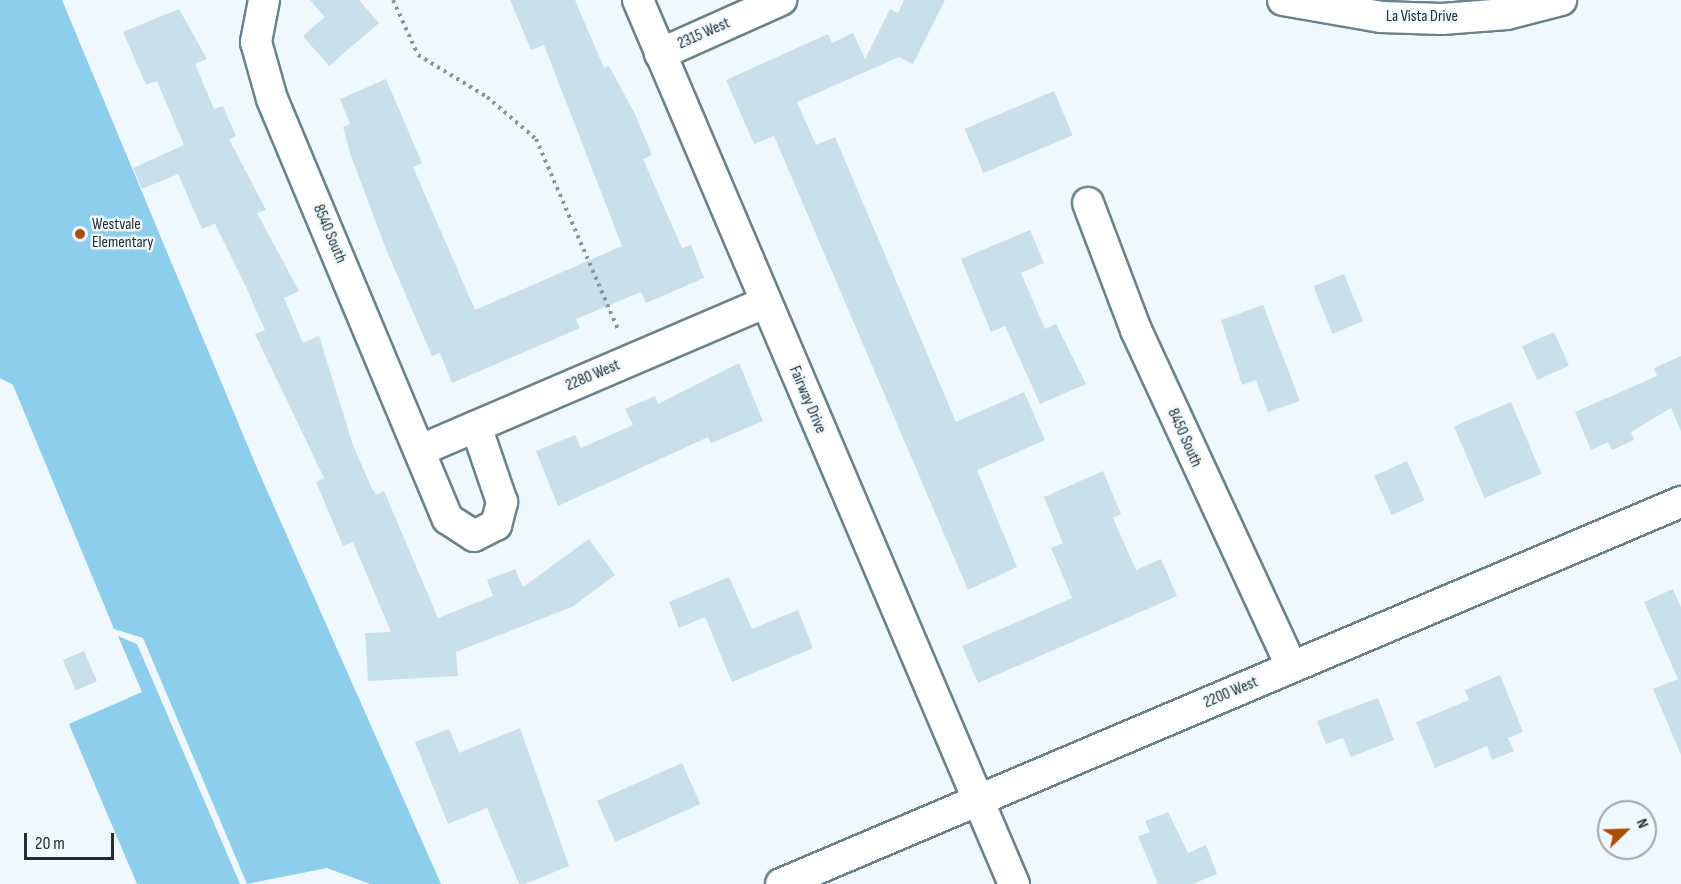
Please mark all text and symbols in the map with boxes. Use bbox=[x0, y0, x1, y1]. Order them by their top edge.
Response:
street label: La Vista Drive bbox=[1386, 7, 1458, 27]
street label: 2315 West bbox=[675, 14, 733, 54]
street label: 8540 South bbox=[308, 202, 350, 266]
place label: Westvale Elementary bbox=[92, 215, 154, 253]
marker: Westvale Elementary bbox=[73, 227, 87, 241]
street label: 2280 West bbox=[563, 356, 623, 396]
street label: Fairway Drive bbox=[784, 363, 830, 437]
street label: 8450 South bbox=[1163, 406, 1205, 470]
street label: 2200 West bbox=[1201, 673, 1261, 713]
north arrow bbox=[1597, 800, 1657, 860]
text: N bbox=[1632, 816, 1653, 831]
scale bar bbox=[27, 821, 117, 859]
text: 20 m bbox=[35, 833, 65, 854]

